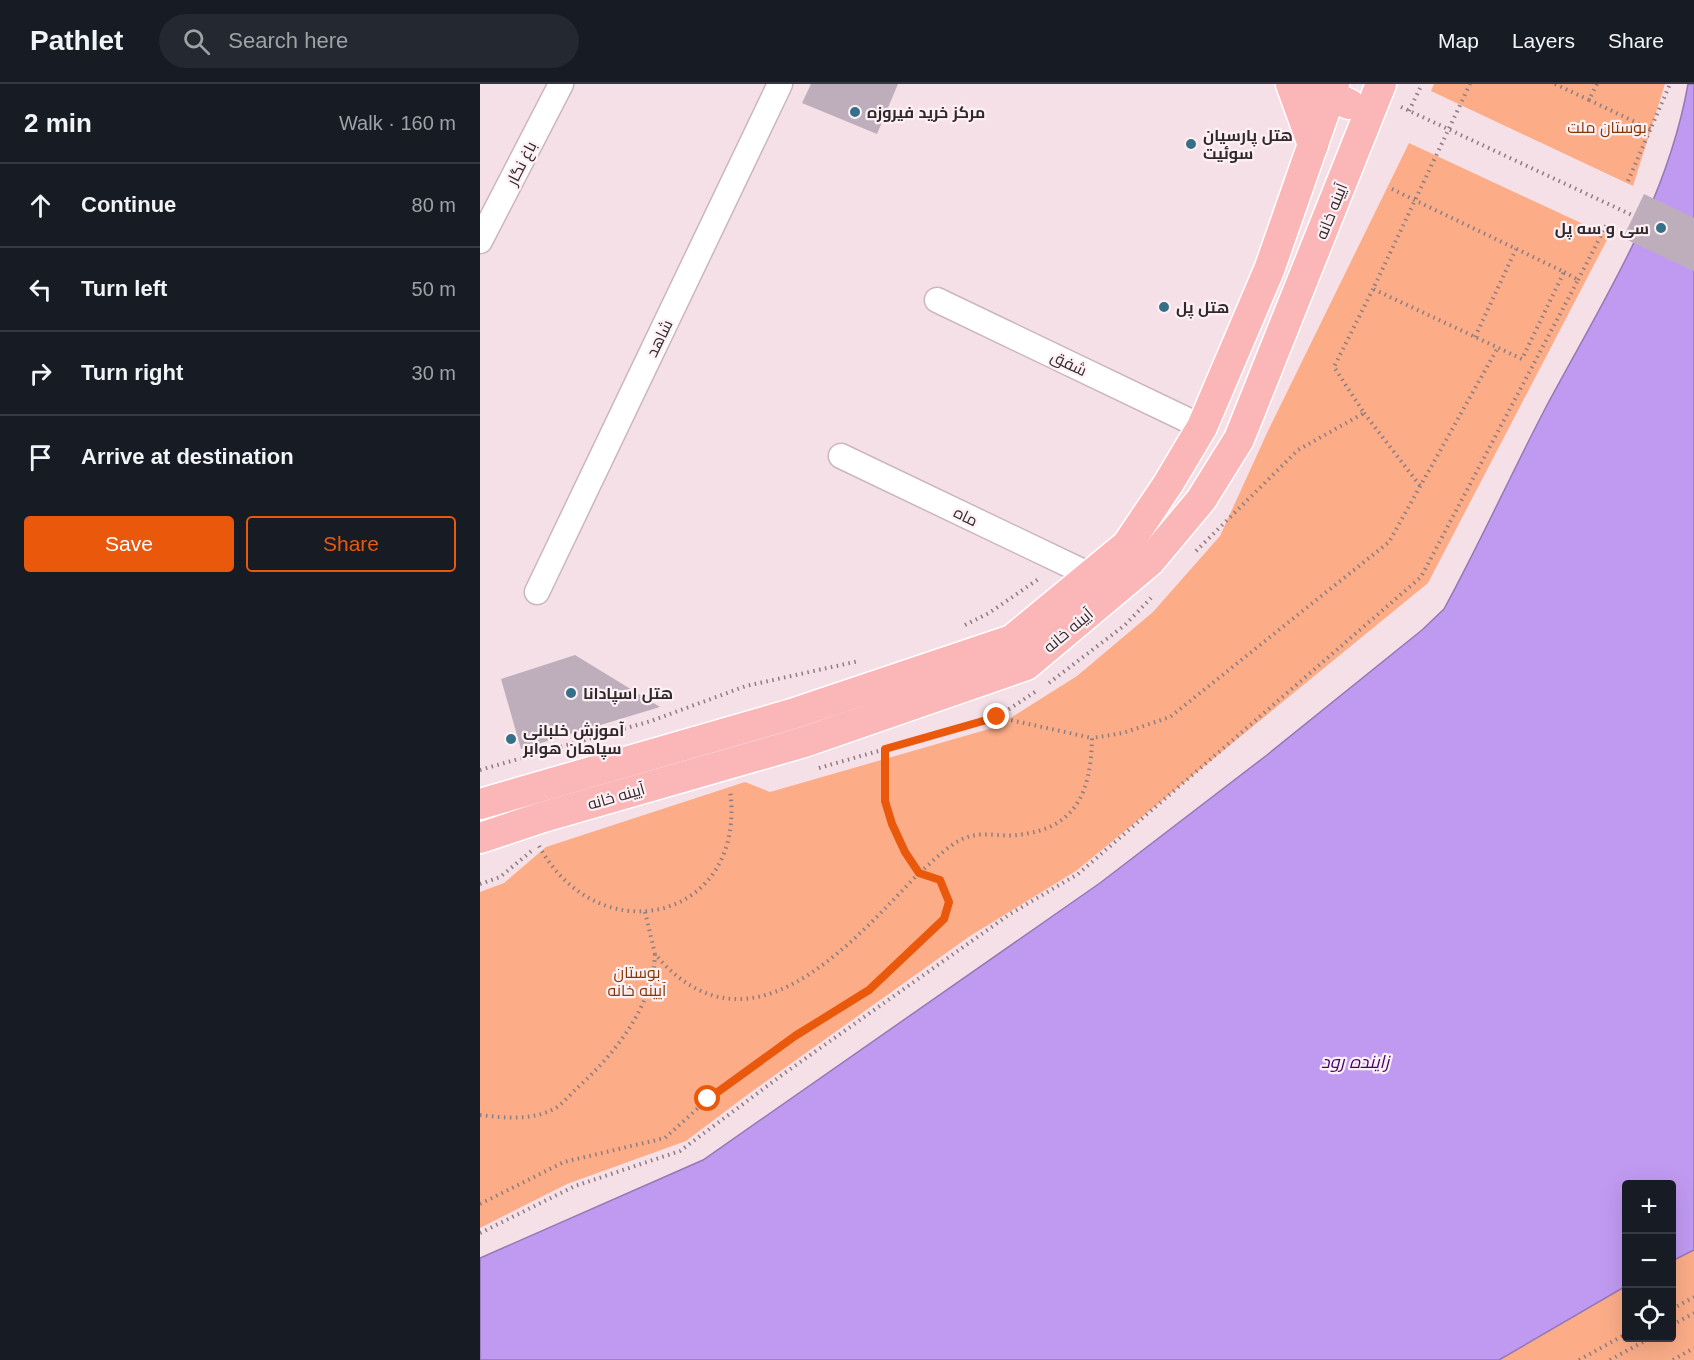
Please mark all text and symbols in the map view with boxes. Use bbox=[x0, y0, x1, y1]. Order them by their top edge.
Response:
search box bbox=[159, 14, 579, 68]
text: Pathlet bbox=[30, 25, 123, 56]
icon: search bbox=[180, 25, 213, 58]
text: Search here bbox=[228, 28, 348, 53]
text: Map bbox=[1438, 29, 1479, 52]
text: Layers bbox=[1512, 29, 1575, 52]
text: Share bbox=[1608, 29, 1664, 52]
place label: مرکز خرید فیروزه bbox=[867, 104, 985, 122]
marker: مرکز خرید فیروزه bbox=[848, 105, 862, 119]
text: 2 min bbox=[24, 108, 92, 138]
text: Walk · 160 m bbox=[339, 112, 456, 134]
park label: بوستان ملت bbox=[1567, 119, 1647, 138]
place label: هتل پارسیان سوئیت bbox=[1203, 127, 1293, 163]
marker: هتل پارسیان سوئیت bbox=[1184, 137, 1198, 151]
street label: باغ نگار bbox=[503, 139, 542, 190]
street label: آیینه خانه bbox=[1313, 180, 1352, 242]
icon: ahead bbox=[24, 189, 57, 222]
text: Continue bbox=[81, 192, 176, 217]
text: 80 m bbox=[412, 194, 456, 216]
place label: سی و سه پل bbox=[1555, 220, 1649, 240]
marker: سی و سه پل bbox=[1654, 221, 1668, 235]
icon: left bbox=[24, 273, 57, 306]
text: Turn left bbox=[81, 276, 167, 301]
text: 50 m bbox=[412, 278, 456, 300]
place label: هتل پل bbox=[1176, 299, 1229, 319]
marker: هتل پل bbox=[1157, 300, 1171, 314]
street label: شاهد bbox=[643, 317, 676, 360]
street label: شفق bbox=[1047, 348, 1089, 381]
icon: right bbox=[24, 357, 57, 390]
text: Turn right bbox=[81, 360, 183, 385]
text: 30 m bbox=[412, 362, 456, 384]
icon: arrive bbox=[24, 441, 57, 474]
text: Arrive at destination bbox=[81, 444, 294, 469]
street label: ماه bbox=[951, 503, 980, 529]
button: Save bbox=[24, 516, 234, 572]
button: Share bbox=[246, 516, 456, 572]
street label: آیینه خانه bbox=[1040, 605, 1097, 657]
place label: هتل اسپادانا bbox=[583, 685, 673, 705]
marker: هتل اسپادانا bbox=[564, 686, 578, 700]
route end bbox=[983, 703, 1009, 729]
place label: آموزش خلبانی سپاهان هوابر bbox=[522, 721, 624, 760]
marker: آموزش خلبانی سپاهان هوابر bbox=[504, 732, 518, 746]
street label: آیینه خانه bbox=[586, 780, 648, 814]
park label: بوستان آیینه خانه bbox=[608, 964, 667, 1000]
water label: زاینده رود bbox=[1321, 1052, 1391, 1072]
route start bbox=[694, 1085, 720, 1111]
map controls bbox=[1622, 1180, 1676, 1342]
button: + bbox=[1622, 1180, 1676, 1234]
button: − bbox=[1622, 1234, 1676, 1288]
button: locate bbox=[1622, 1288, 1676, 1342]

